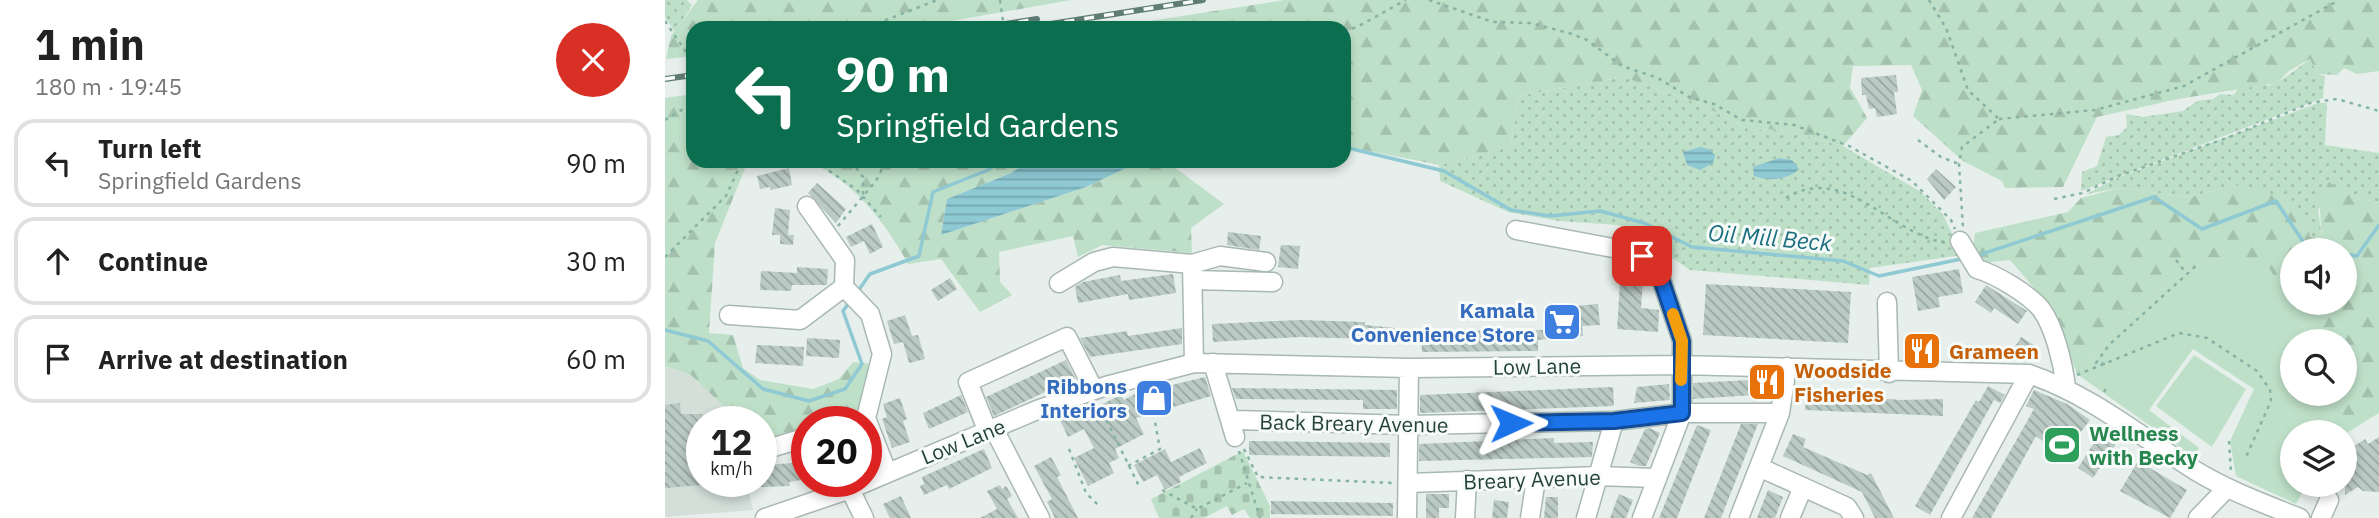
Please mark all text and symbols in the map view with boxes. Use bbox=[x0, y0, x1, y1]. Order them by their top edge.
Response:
text: 1 min bbox=[35, 17, 145, 72]
button: close bbox=[556, 23, 630, 97]
text: 90 m bbox=[836, 42, 950, 105]
icon: left bbox=[721, 49, 812, 140]
text: 180 m · 19:45 bbox=[35, 71, 182, 101]
text: Springfield Gardens bbox=[836, 104, 1119, 146]
text: Turn left bbox=[98, 131, 201, 165]
icon: left bbox=[39, 144, 77, 182]
text: 90 m bbox=[566, 146, 626, 180]
text: Springfield Gardens bbox=[98, 165, 302, 195]
water label: Oil Mill Beck bbox=[1707, 217, 1834, 257]
pin bbox=[1612, 226, 1672, 286]
icon: arrive bbox=[1623, 237, 1661, 275]
map controls bbox=[2280, 238, 2357, 497]
button: sound bbox=[2280, 238, 2357, 315]
icon: ahead bbox=[39, 242, 77, 280]
text: Continue bbox=[98, 244, 208, 278]
text: 30 m bbox=[566, 244, 626, 278]
place label: Kamala Convenience Store bbox=[1351, 296, 1535, 348]
supermarket icon: Kamala Convenience Store bbox=[1541, 301, 1583, 343]
button: search bbox=[2280, 329, 2357, 406]
restaurant icon: Grameen bbox=[1901, 330, 1943, 372]
place label: Grameen bbox=[1949, 337, 2039, 365]
icon: arrive bbox=[39, 340, 77, 378]
text: Arrive at destination bbox=[98, 342, 348, 376]
text: 60 m bbox=[566, 342, 626, 376]
street label: Low Lane bbox=[1493, 351, 1581, 381]
place label: Woodside Fisheries bbox=[1794, 356, 1892, 408]
restaurant icon: Woodside Fisheries bbox=[1746, 361, 1788, 403]
place label: Ribbons Interiors bbox=[1040, 372, 1127, 424]
shop icon: Ribbons Interiors bbox=[1133, 377, 1175, 419]
position arrow bbox=[1474, 386, 1548, 460]
speed limit sign: 20 bbox=[791, 406, 882, 497]
street label: Back Breary Avenue bbox=[1259, 407, 1449, 439]
street label: Low Lane bbox=[917, 411, 1009, 471]
text: 12 bbox=[710, 419, 753, 465]
place label: Wellness with Becky bbox=[2089, 419, 2199, 471]
button: layers bbox=[2280, 420, 2357, 497]
sports icon: Wellness with Becky bbox=[2041, 424, 2083, 466]
text: km/h bbox=[710, 457, 753, 480]
street label: Breary Avenue bbox=[1463, 463, 1601, 495]

